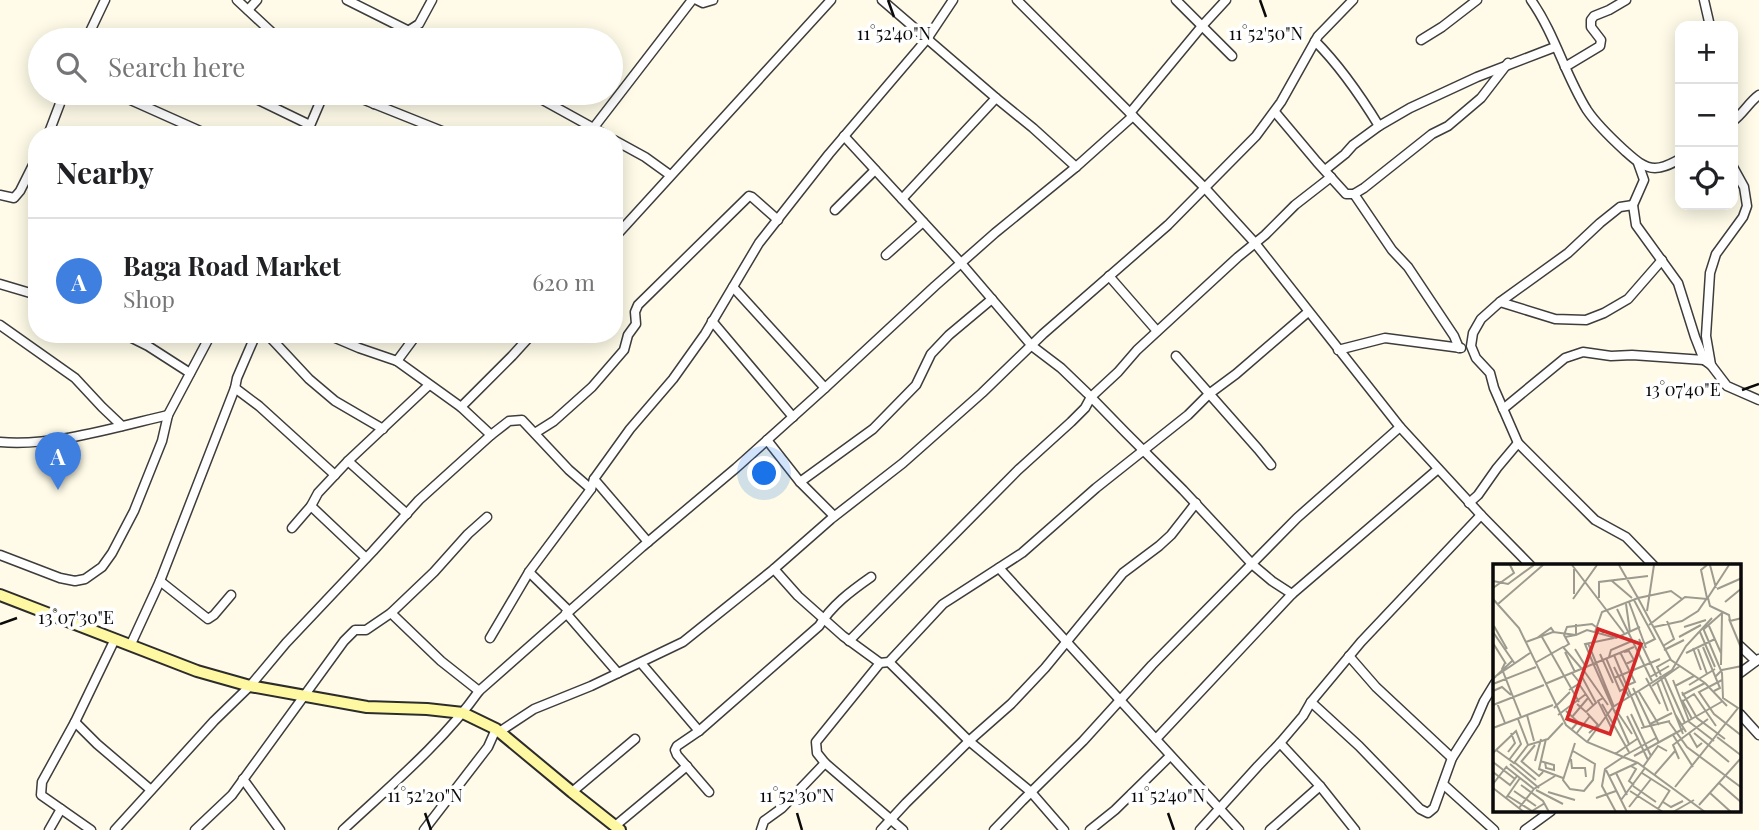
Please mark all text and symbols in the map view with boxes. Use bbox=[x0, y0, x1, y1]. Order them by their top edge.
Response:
text: 11°52'40"N bbox=[857, 21, 932, 45]
text: 11°52'50"N bbox=[1229, 21, 1304, 45]
map controls bbox=[1675, 21, 1738, 210]
button: + bbox=[1675, 21, 1738, 84]
search box bbox=[28, 28, 623, 105]
icon: search bbox=[52, 48, 90, 86]
text: Search here bbox=[108, 49, 245, 84]
button: − bbox=[1675, 84, 1738, 147]
button: locate bbox=[1675, 147, 1738, 210]
text: Nearby bbox=[56, 152, 154, 192]
text: Baga Road Market bbox=[123, 248, 341, 283]
text: A bbox=[71, 266, 87, 297]
text: 620 m bbox=[532, 266, 595, 297]
text: Shop bbox=[123, 283, 175, 314]
text: 13°07'40"E bbox=[1645, 377, 1721, 401]
pin: A bbox=[35, 432, 81, 490]
your location bbox=[747, 456, 781, 490]
inset map bbox=[1493, 564, 1742, 812]
text: 13°07'30"E bbox=[38, 605, 114, 629]
text: 11°52'20"N bbox=[387, 783, 463, 807]
text: 11°52'30"N bbox=[759, 783, 835, 807]
text: 11°52'40"N bbox=[1131, 783, 1206, 807]

